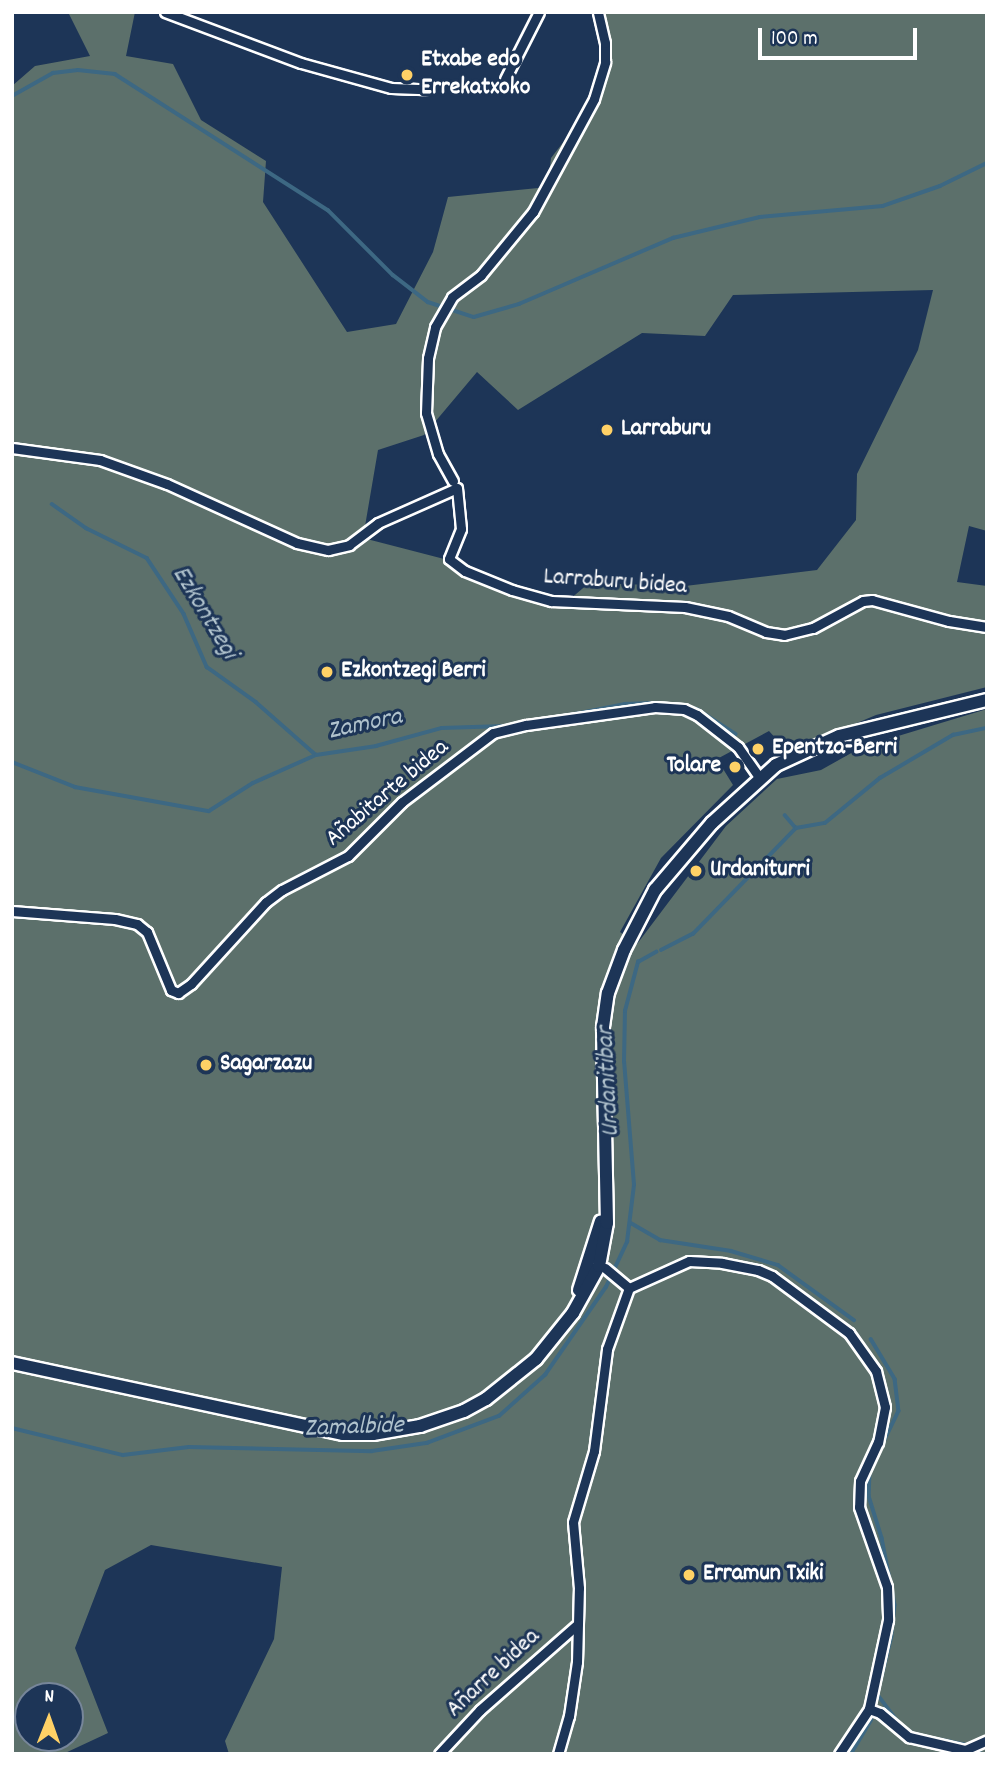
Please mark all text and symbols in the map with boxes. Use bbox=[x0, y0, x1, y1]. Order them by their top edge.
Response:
scale bar bbox=[761, 14, 920, 58]
text: 100 m bbox=[771, 25, 818, 55]
place label: Etxabe edo Errekatxoko bbox=[421, 47, 530, 103]
marker: Etxabe edo Errekatxoko bbox=[399, 67, 415, 83]
place label: Larraburu bbox=[621, 416, 711, 444]
marker: Larraburu bbox=[599, 422, 615, 438]
water label: Ezkontzegi bbox=[164, 561, 244, 665]
street label: Larraburu bidea bbox=[542, 564, 688, 602]
place label: Ezkontzegi Berri bbox=[341, 658, 486, 686]
marker: Ezkontzegi Berri bbox=[319, 664, 335, 680]
water label: Zamora bbox=[325, 702, 405, 748]
street label: Añabitarte bidea bbox=[321, 734, 455, 854]
place label: Epentza-Berri bbox=[772, 735, 897, 763]
marker: Epentza-Berri bbox=[750, 741, 766, 757]
place label: Tolare bbox=[666, 753, 721, 781]
marker: Tolare bbox=[727, 759, 743, 775]
place label: Urdaniturri bbox=[710, 857, 810, 885]
marker: Urdaniturri bbox=[688, 863, 704, 879]
water label: Urdanitibar bbox=[591, 1026, 627, 1138]
place label: Sagarzazu bbox=[220, 1051, 312, 1079]
marker: Sagarzazu bbox=[198, 1057, 214, 1073]
water label: Zamalbide bbox=[304, 1411, 404, 1445]
place label: Erramun Txiki bbox=[703, 1561, 824, 1589]
marker: Erramun Txiki bbox=[681, 1567, 697, 1583]
street label: Añarre bidea bbox=[441, 1624, 547, 1724]
north arrow bbox=[14, 1682, 84, 1752]
text: N bbox=[44, 1684, 54, 1711]

